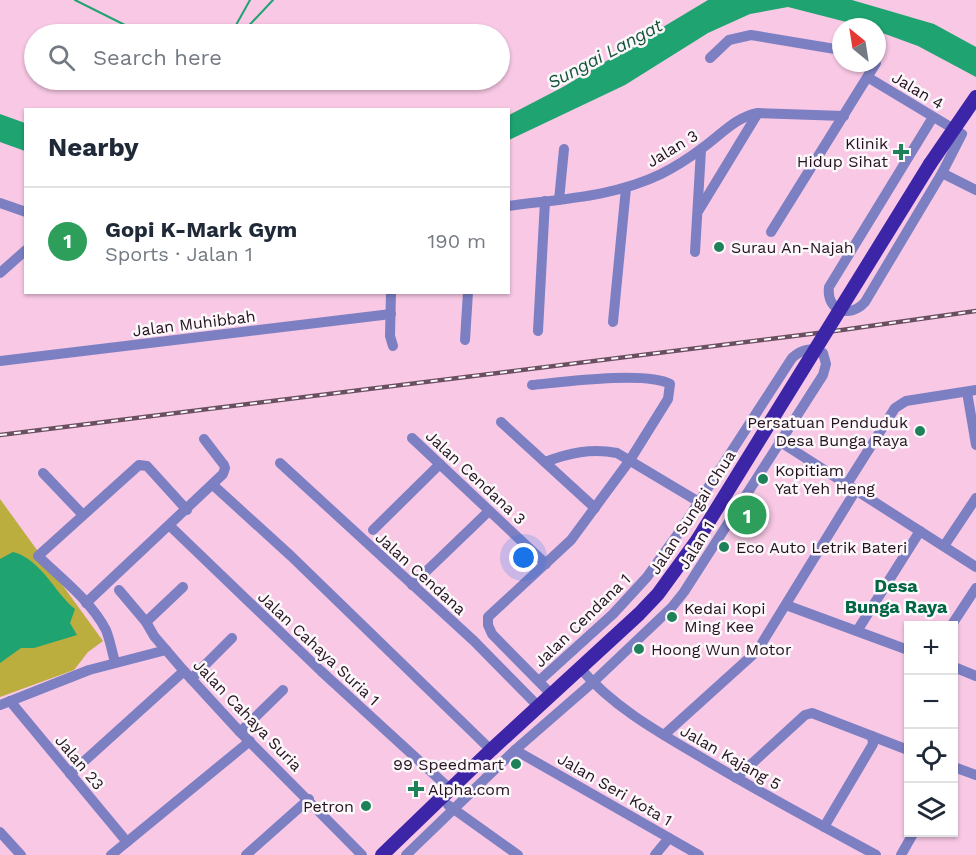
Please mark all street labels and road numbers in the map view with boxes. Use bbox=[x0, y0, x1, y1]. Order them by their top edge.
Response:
street label: Jalan 4 bbox=[888, 68, 947, 113]
street label: Jalan 3 bbox=[643, 126, 701, 171]
street label: Jalan Muhibbah bbox=[131, 307, 257, 340]
street label: Jalan Cendana 3 bbox=[422, 426, 530, 529]
street label: Jalan Sungai Chua bbox=[645, 447, 740, 578]
street label: Jalan 1 bbox=[674, 518, 719, 573]
street label: Jalan Cendana bbox=[371, 528, 470, 619]
street label: Jalan Cendana 1 bbox=[530, 570, 634, 671]
street label: Jalan Cahaya Suria 1 bbox=[254, 587, 383, 709]
street label: Jalan Cahaya Suria bbox=[189, 656, 306, 775]
street label: Jalan Kajang 5 bbox=[677, 721, 784, 794]
street label: Jalan 23 bbox=[51, 731, 108, 794]
street label: Jalan Seri Kota 1 bbox=[554, 749, 675, 830]

